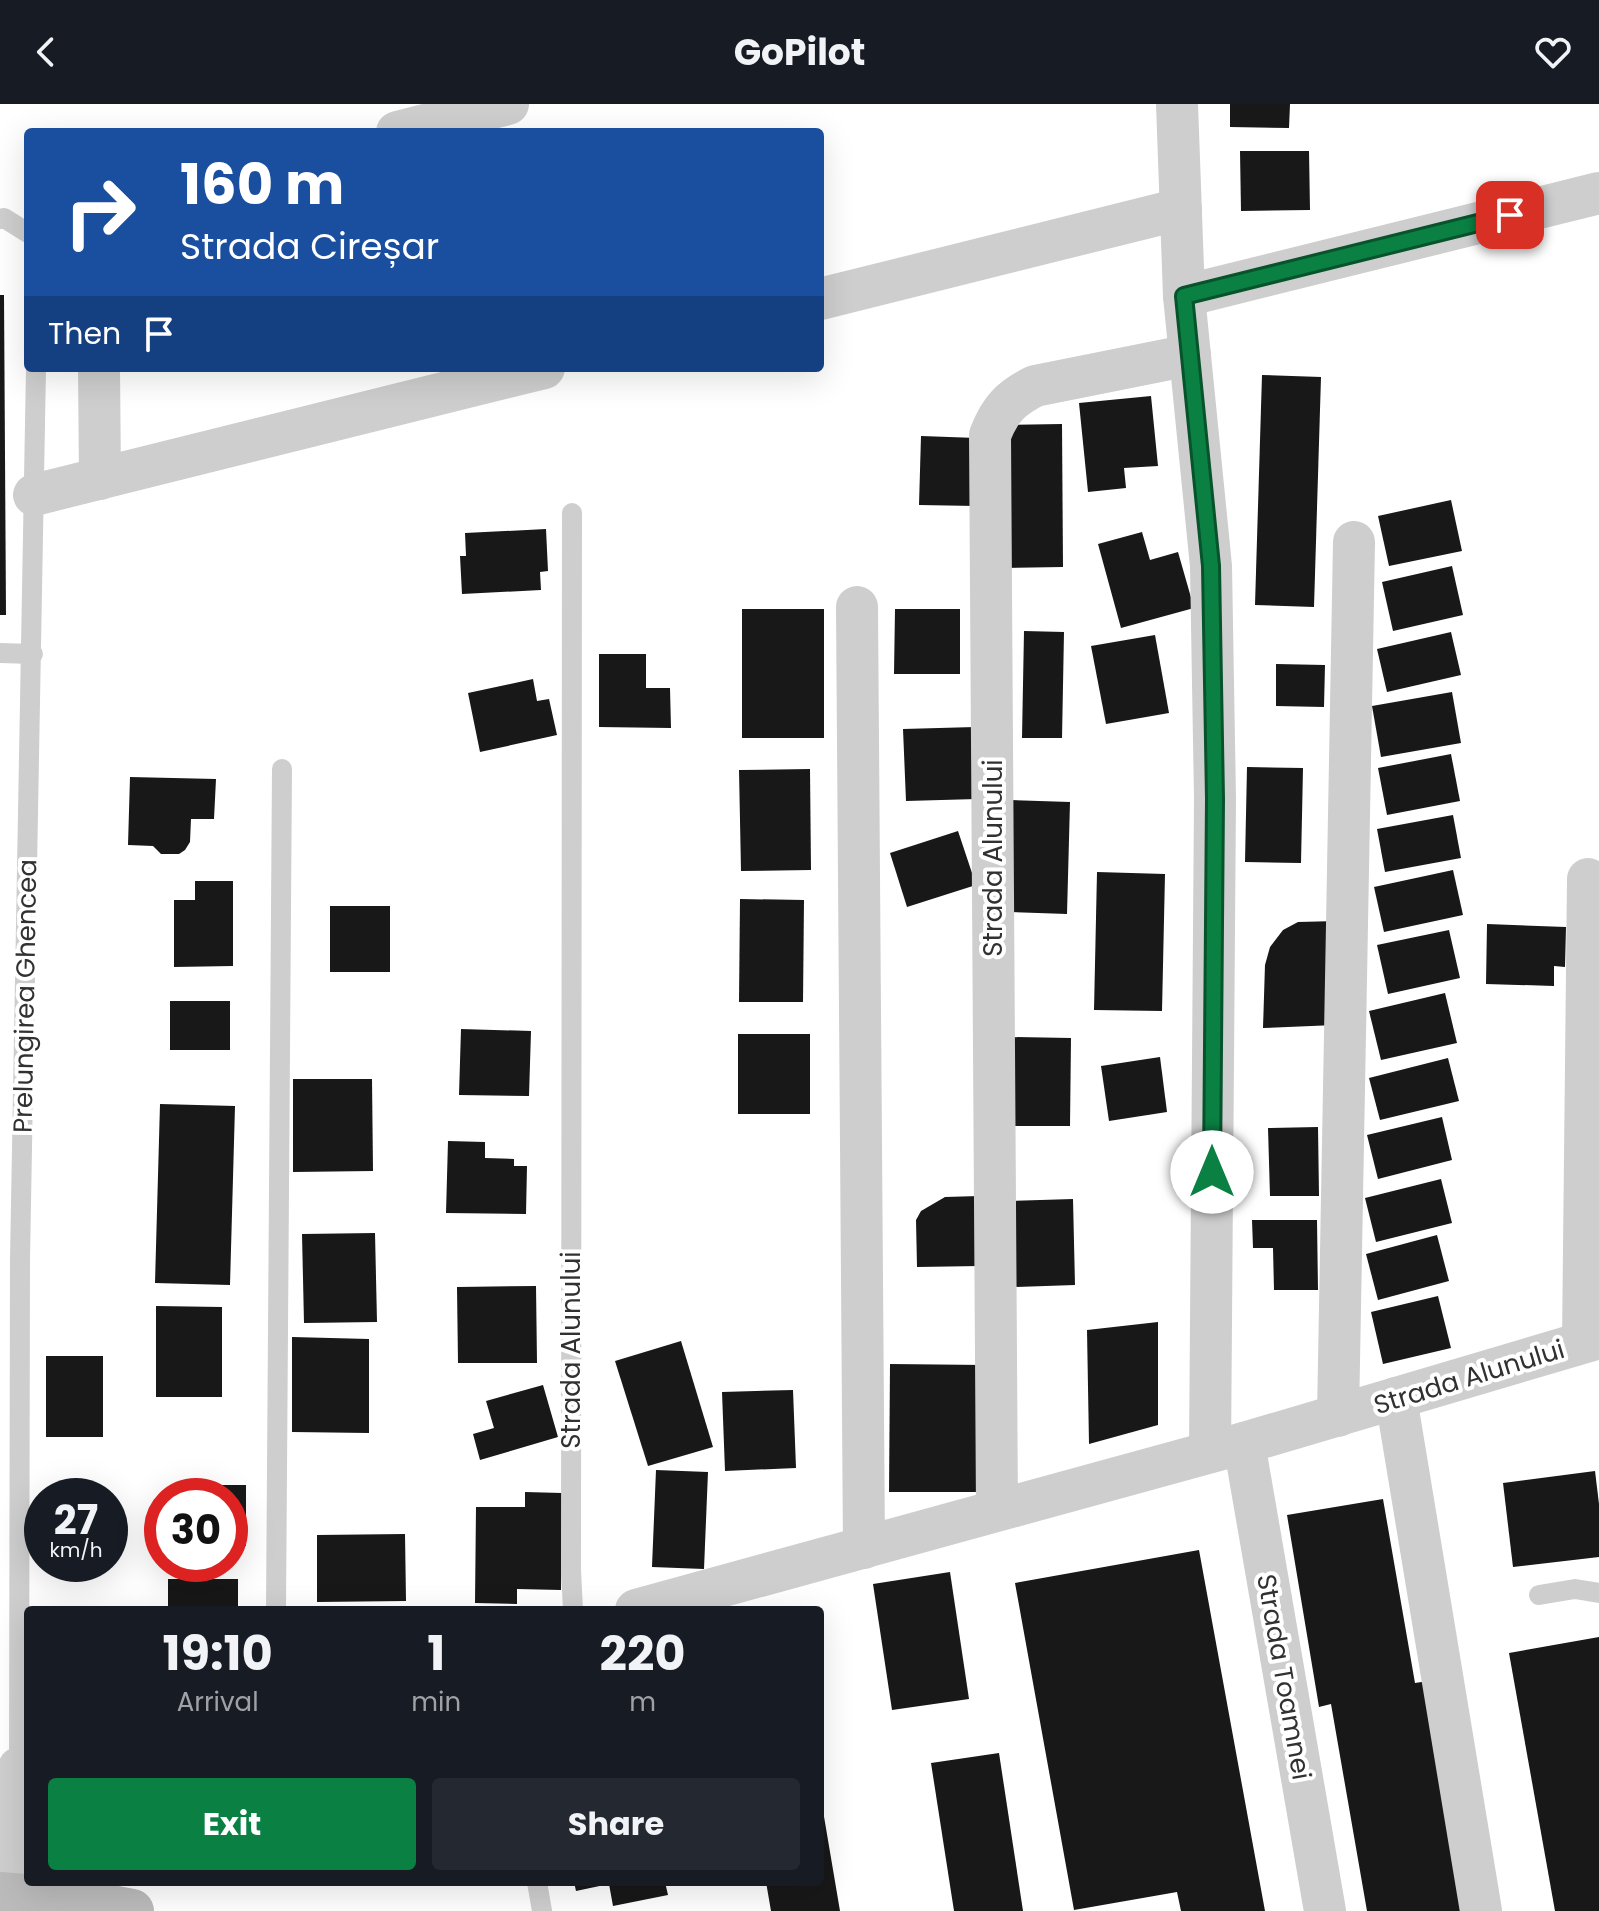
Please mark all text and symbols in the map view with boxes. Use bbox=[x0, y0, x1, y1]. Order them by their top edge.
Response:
text: GoPilot bbox=[734, 27, 865, 78]
icon: back bbox=[24, 30, 68, 74]
icon: heart bbox=[1531, 30, 1575, 74]
text: 160 m bbox=[180, 145, 344, 224]
icon: right bbox=[48, 160, 152, 264]
pin bbox=[1476, 181, 1544, 249]
icon: arrive bbox=[1488, 193, 1532, 237]
text: Strada Cireșar bbox=[180, 221, 439, 272]
text: Then bbox=[48, 312, 121, 355]
icon: arrive bbox=[137, 312, 181, 356]
street label: Strada Alunului bbox=[975, 759, 1011, 957]
street label: Prelungirea Ghencea bbox=[5, 859, 45, 1133]
position arrow bbox=[1170, 1130, 1254, 1214]
street label: Strada Alunului bbox=[553, 1251, 589, 1449]
street label: Strada Alunului bbox=[1369, 1331, 1569, 1423]
speed limit sign: 30 bbox=[144, 1478, 248, 1582]
text: 27 bbox=[54, 1492, 98, 1548]
text: km/h bbox=[49, 1536, 103, 1564]
street label: Strada Toamnei bbox=[1248, 1571, 1320, 1783]
text: 19:10 bbox=[162, 1620, 273, 1687]
text: 1 bbox=[427, 1620, 445, 1687]
text: 220 bbox=[600, 1620, 686, 1687]
text: Arrival bbox=[177, 1684, 259, 1720]
text: min bbox=[411, 1684, 461, 1720]
text: m bbox=[629, 1684, 656, 1720]
button: Exit bbox=[48, 1778, 416, 1870]
button: Share bbox=[432, 1778, 800, 1870]

